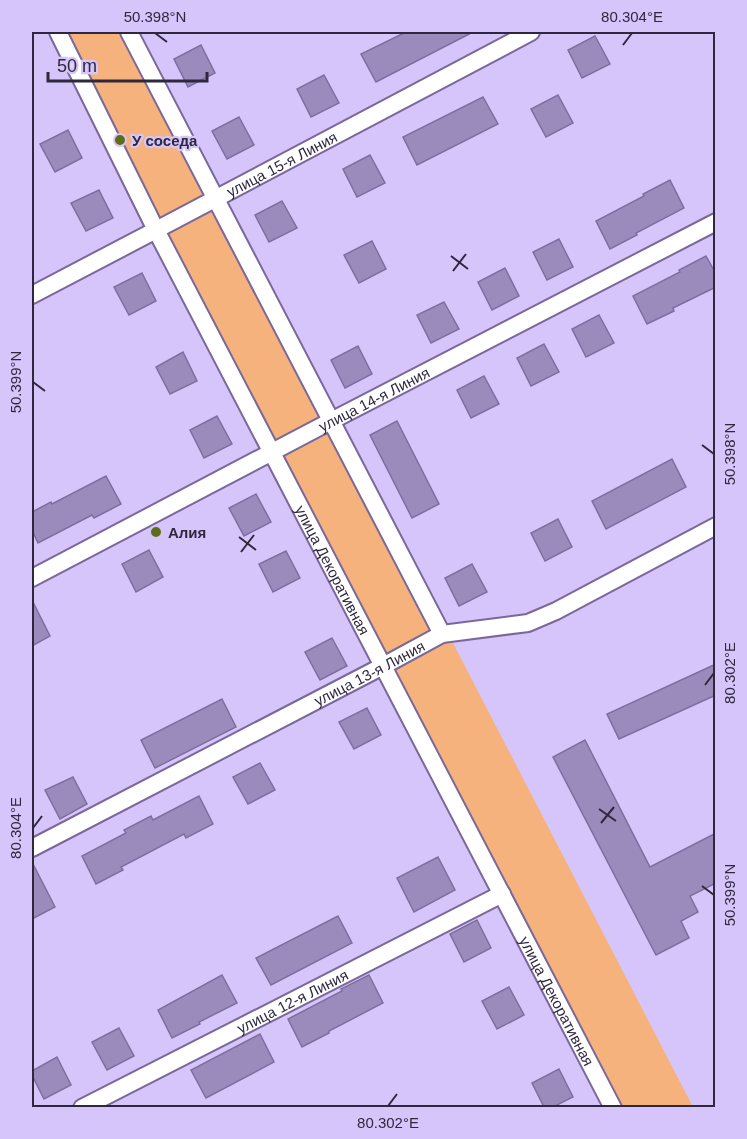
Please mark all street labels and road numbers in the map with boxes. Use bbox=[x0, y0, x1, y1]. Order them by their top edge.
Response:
street label: улица 15-я Линия bbox=[223, 128, 340, 200]
street label: улица 14-я Линия bbox=[316, 363, 432, 435]
street label: улица Декоративная bbox=[292, 502, 374, 637]
street label: улица 13-я Линия bbox=[311, 637, 427, 709]
street label: улица Декоративная bbox=[517, 933, 598, 1068]
street label: улица 12-я Линия bbox=[234, 965, 351, 1036]

